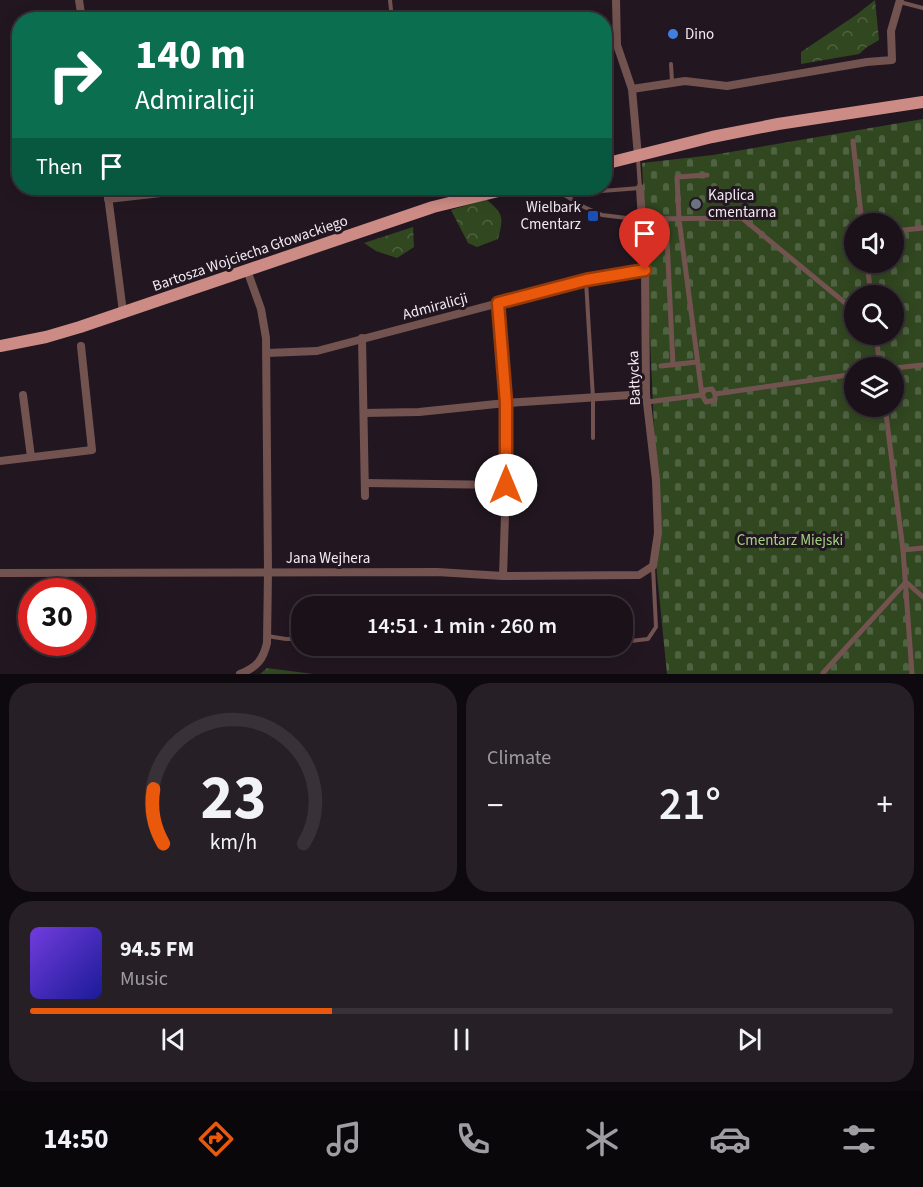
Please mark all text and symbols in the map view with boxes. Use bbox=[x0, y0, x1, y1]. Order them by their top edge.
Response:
place label: Dino bbox=[685, 24, 714, 45]
text: 140 m bbox=[135, 25, 246, 85]
marker: Dino bbox=[666, 27, 680, 41]
icon: right bbox=[36, 36, 114, 114]
text: Admiralicji bbox=[135, 81, 255, 120]
icon: arrive bbox=[95, 150, 128, 183]
text: Then bbox=[36, 151, 83, 183]
place label: Kaplica cmentarna bbox=[708, 185, 776, 223]
place label: Wielbark Cmentarz bbox=[521, 197, 582, 235]
marker: Kaplica cmentarna bbox=[689, 197, 703, 211]
pin bbox=[619, 208, 670, 270]
marker: Wielbark Cmentarz bbox=[586, 209, 600, 223]
street label: Bartosza Wojciecha Głowackiego bbox=[150, 210, 351, 297]
map controls bbox=[844, 213, 904, 417]
button: sound bbox=[844, 213, 904, 273]
icon: arrive bbox=[628, 217, 661, 250]
button: search bbox=[844, 285, 904, 345]
street label: Admiralicji bbox=[400, 288, 470, 325]
street label: Bałtycka bbox=[623, 350, 646, 406]
button: layers bbox=[844, 357, 904, 417]
position arrow bbox=[474, 453, 538, 517]
park label: Cmentarz Miejski bbox=[737, 530, 843, 551]
street label: Jana Wejhera bbox=[286, 548, 370, 569]
speed limit sign: 30 bbox=[18, 578, 96, 656]
text: 14:51 · 1 min · 260 m bbox=[367, 610, 557, 642]
text: Climate bbox=[487, 744, 551, 772]
text: 23 bbox=[200, 754, 266, 843]
text: 21° bbox=[659, 773, 721, 837]
text: − bbox=[487, 782, 503, 829]
text: + bbox=[877, 782, 893, 829]
text: km/h bbox=[209, 828, 257, 859]
text: 94.5 FM bbox=[120, 933, 194, 965]
text: Music bbox=[120, 965, 168, 993]
icon: previous bbox=[157, 1023, 190, 1056]
icon: pause bbox=[445, 1023, 478, 1056]
icon: next bbox=[733, 1023, 766, 1056]
icon: directions bbox=[195, 1118, 237, 1160]
icon: music bbox=[323, 1118, 365, 1160]
icon: phone bbox=[452, 1118, 494, 1160]
icon: climate bbox=[581, 1118, 623, 1160]
icon: car bbox=[709, 1118, 751, 1160]
icon: filters bbox=[838, 1118, 880, 1160]
text: 14:50 bbox=[43, 1120, 108, 1159]

